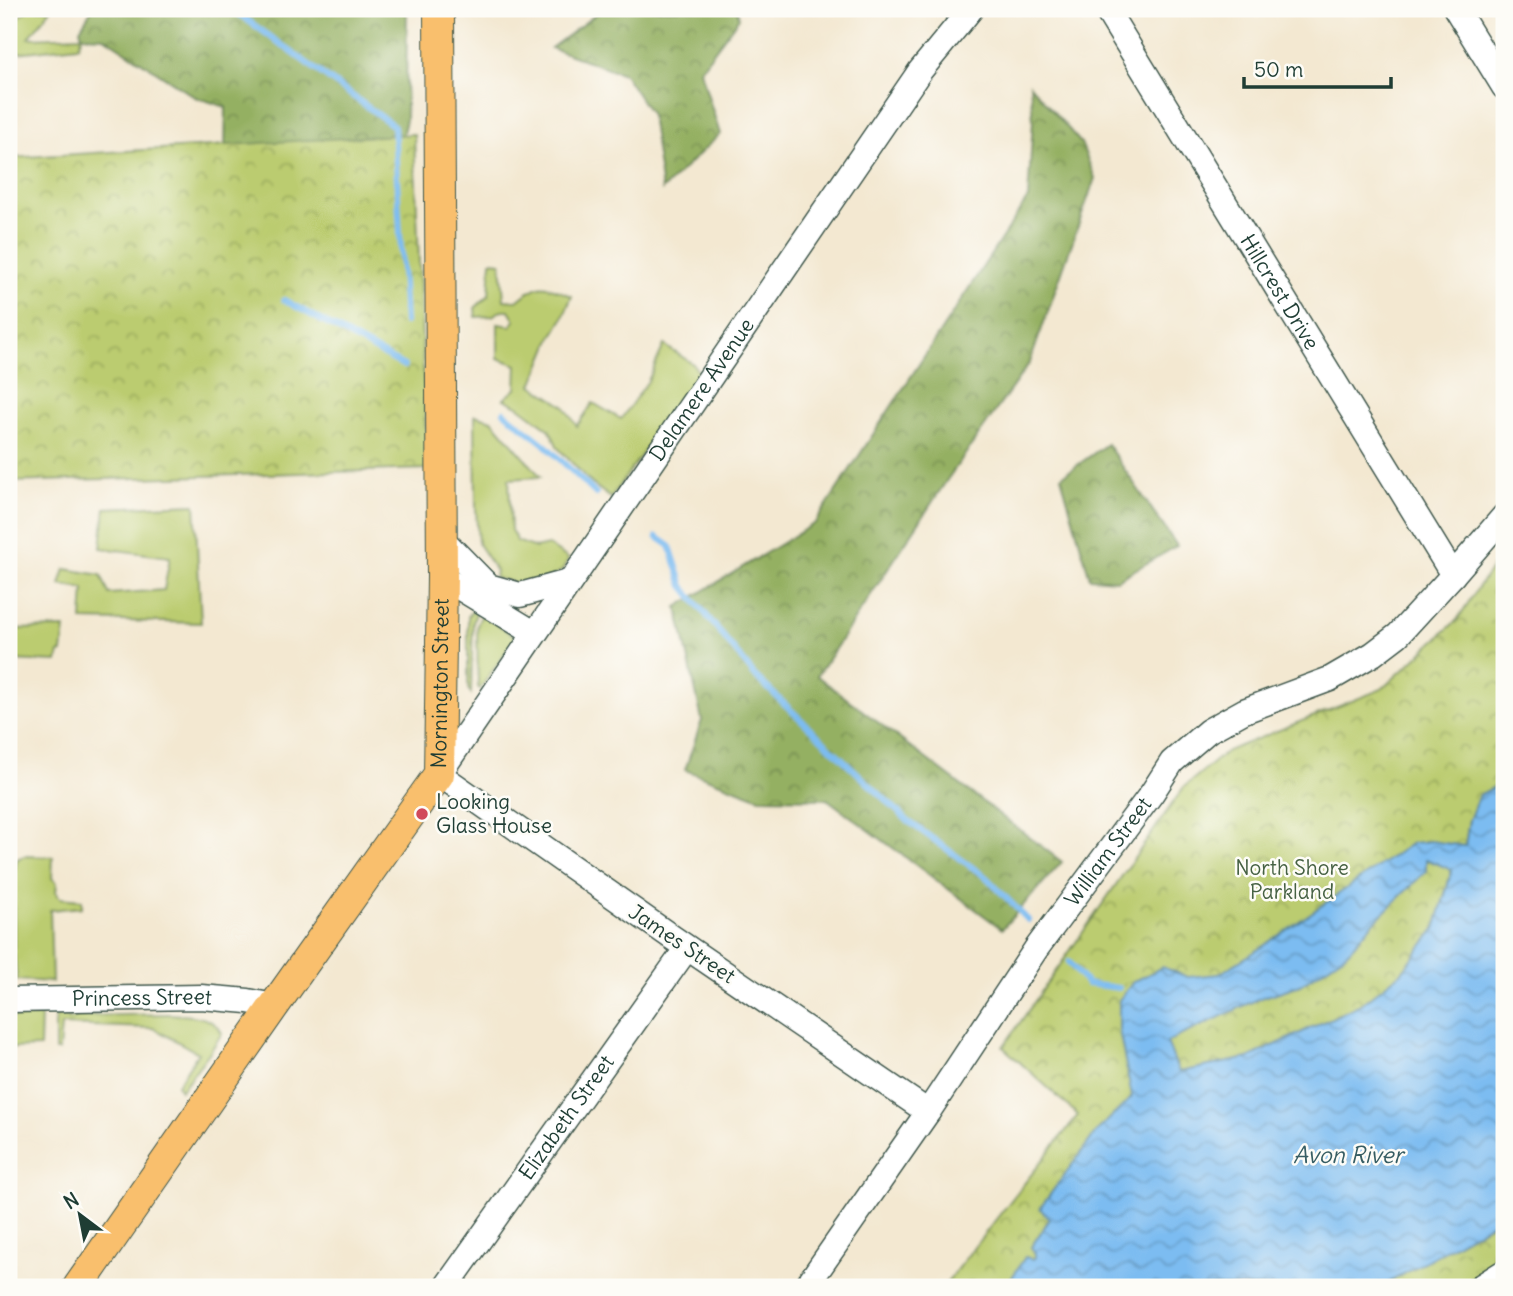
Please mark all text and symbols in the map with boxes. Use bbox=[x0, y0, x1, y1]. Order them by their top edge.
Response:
scale bar bbox=[1244, 46, 1390, 90]
text: 50 m bbox=[1254, 56, 1303, 83]
street label: Hillcrest Drive bbox=[1234, 229, 1326, 354]
street label: Delamere Avenue bbox=[643, 313, 760, 466]
street label: Mornington Street bbox=[425, 598, 455, 769]
place label: Looking Glass House bbox=[436, 788, 552, 839]
street label: William Street bbox=[1058, 791, 1157, 912]
marker: Looking Glass House bbox=[414, 806, 430, 822]
park label: North Shore Parkland bbox=[1235, 854, 1349, 905]
street label: James Street bbox=[624, 898, 741, 989]
street label: Princess Street bbox=[72, 983, 213, 1012]
street label: Elizabeth Street bbox=[513, 1049, 620, 1185]
water label: Avon River bbox=[1293, 1140, 1406, 1169]
north arrow bbox=[46, 1180, 116, 1250]
text: N bbox=[59, 1187, 83, 1214]

